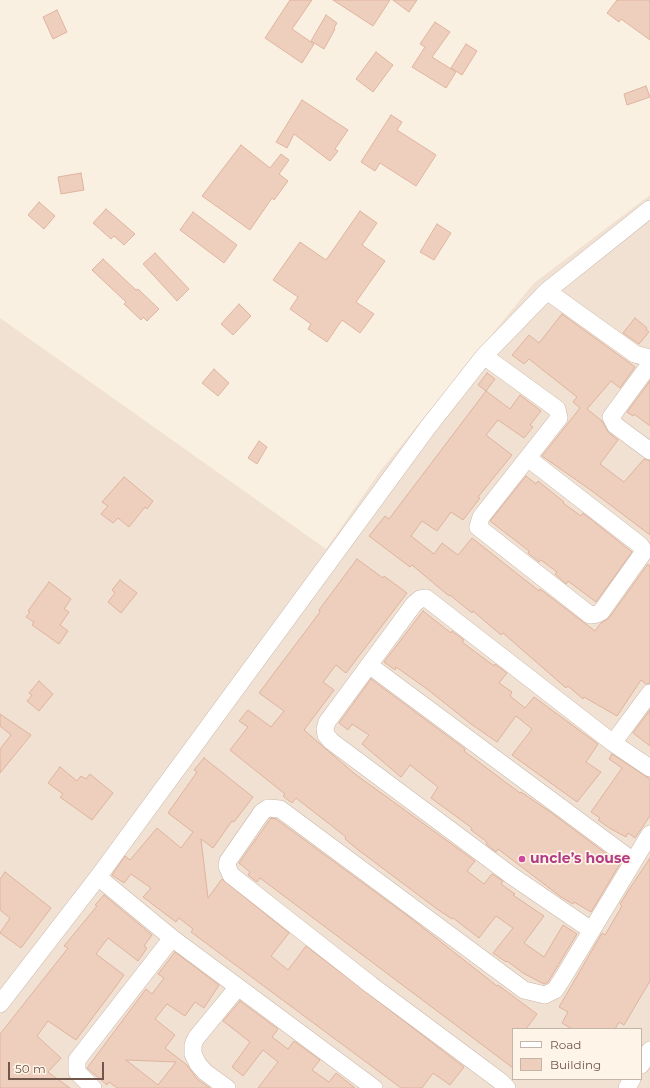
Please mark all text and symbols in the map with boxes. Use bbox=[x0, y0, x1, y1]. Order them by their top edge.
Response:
place label: uncle’s house bbox=[530, 851, 630, 867]
marker: uncle’s house bbox=[517, 854, 527, 864]
legend bbox=[512, 1028, 642, 1080]
text: Road bbox=[550, 1037, 581, 1052]
scale bar bbox=[10, 1054, 106, 1080]
text: Building bbox=[550, 1057, 601, 1072]
text: 50 m bbox=[15, 1061, 46, 1076]

